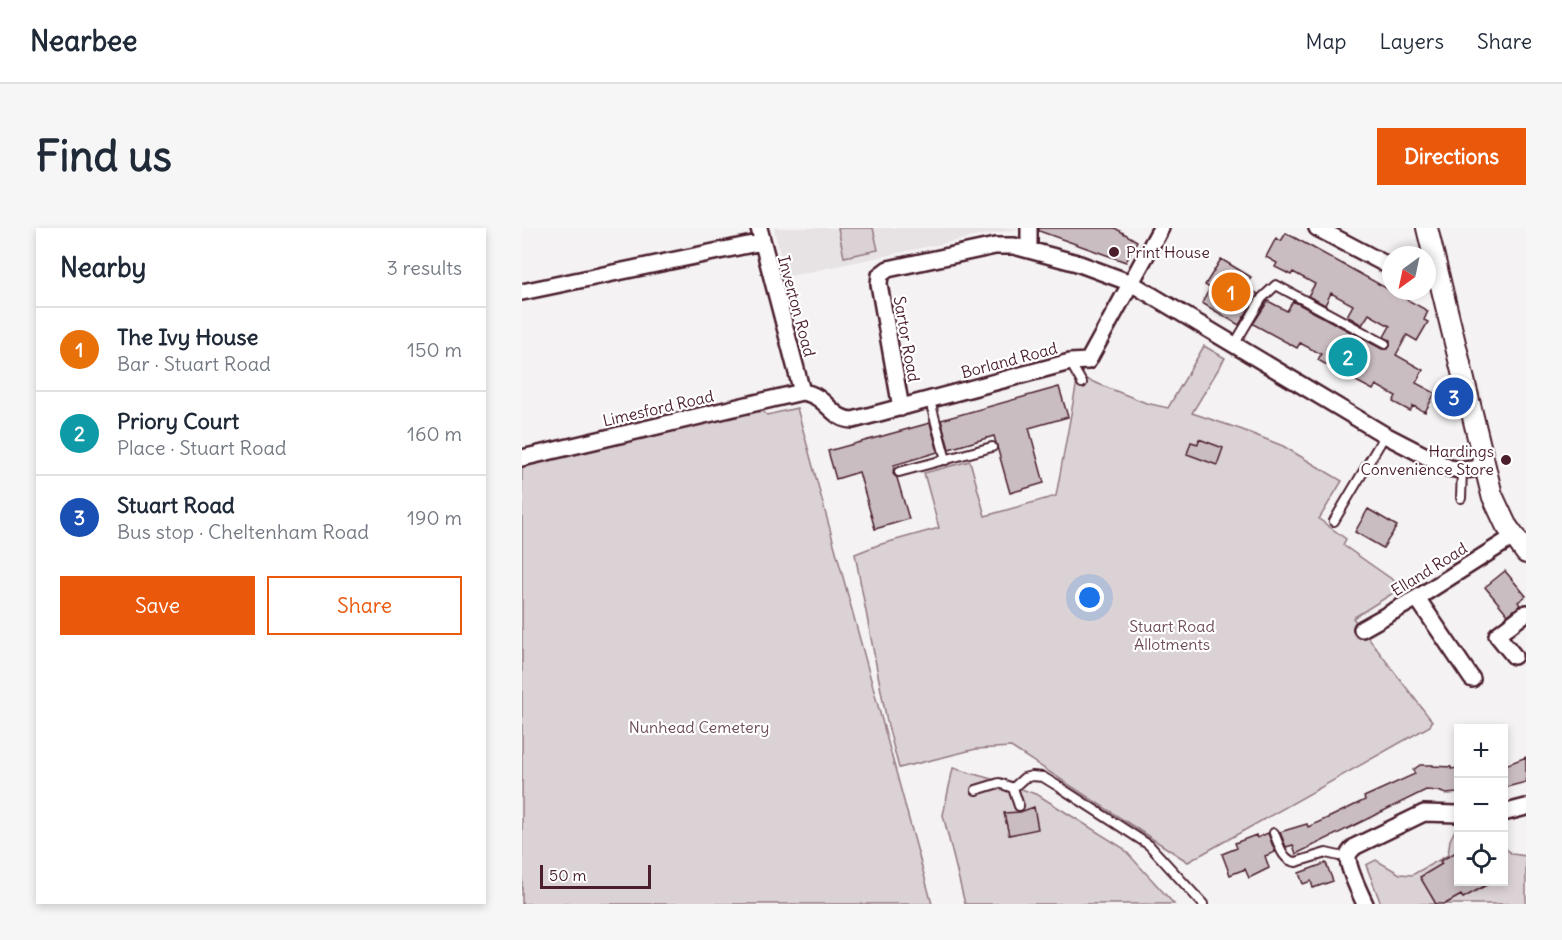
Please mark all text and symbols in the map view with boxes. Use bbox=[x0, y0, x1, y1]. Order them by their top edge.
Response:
text: Nearbee bbox=[30, 23, 137, 59]
text: Map bbox=[1306, 28, 1346, 55]
text: Layers bbox=[1379, 28, 1444, 55]
text: Share bbox=[1477, 28, 1532, 55]
button: Directions bbox=[1377, 128, 1526, 185]
text: Find us bbox=[36, 130, 172, 182]
place label: Print House bbox=[1126, 242, 1210, 262]
marker: Print House bbox=[1107, 245, 1121, 259]
north arrow bbox=[1382, 246, 1436, 300]
text: Nearby bbox=[60, 251, 146, 284]
street label: Inverton Road bbox=[774, 253, 820, 359]
text: 3 results bbox=[386, 255, 462, 280]
pin: 1 bbox=[1212, 270, 1250, 314]
street label: Sartor Road bbox=[890, 295, 924, 383]
text: The Ivy House bbox=[117, 323, 258, 351]
pin: 2 bbox=[1328, 334, 1368, 380]
text: 1 bbox=[76, 337, 83, 362]
text: 150 m bbox=[407, 337, 462, 362]
street label: Borland Road bbox=[959, 338, 1059, 382]
text: Bar · Stuart Road bbox=[117, 351, 271, 376]
pin: 3 bbox=[1434, 374, 1474, 420]
street label: Limesford Road bbox=[601, 386, 715, 430]
text: Priory Court bbox=[117, 407, 239, 435]
text: 2 bbox=[74, 421, 85, 446]
text: 160 m bbox=[407, 421, 462, 446]
text: Place · Stuart Road bbox=[117, 435, 286, 460]
place label: Hardings Convenience Store bbox=[1360, 441, 1494, 479]
marker: Hardings Convenience Store bbox=[1499, 453, 1513, 467]
text: Stuart Road bbox=[117, 491, 235, 519]
text: 3 bbox=[74, 505, 85, 530]
text: 190 m bbox=[407, 505, 462, 530]
text: Bus stop · Cheltenham Road bbox=[117, 519, 369, 544]
street label: Elland Road bbox=[1387, 538, 1471, 600]
button: Save bbox=[60, 576, 255, 635]
button: Share bbox=[267, 576, 462, 635]
your location bbox=[1075, 583, 1104, 612]
park label: Stuart Road Allotments bbox=[1129, 616, 1215, 654]
park label: Nunhead Cemetery bbox=[629, 717, 769, 737]
map controls bbox=[1454, 724, 1508, 886]
button: + bbox=[1454, 724, 1508, 778]
button: − bbox=[1454, 778, 1508, 832]
button: locate bbox=[1454, 832, 1508, 886]
scale bar bbox=[540, 862, 651, 890]
text: 50 m bbox=[549, 865, 587, 885]

